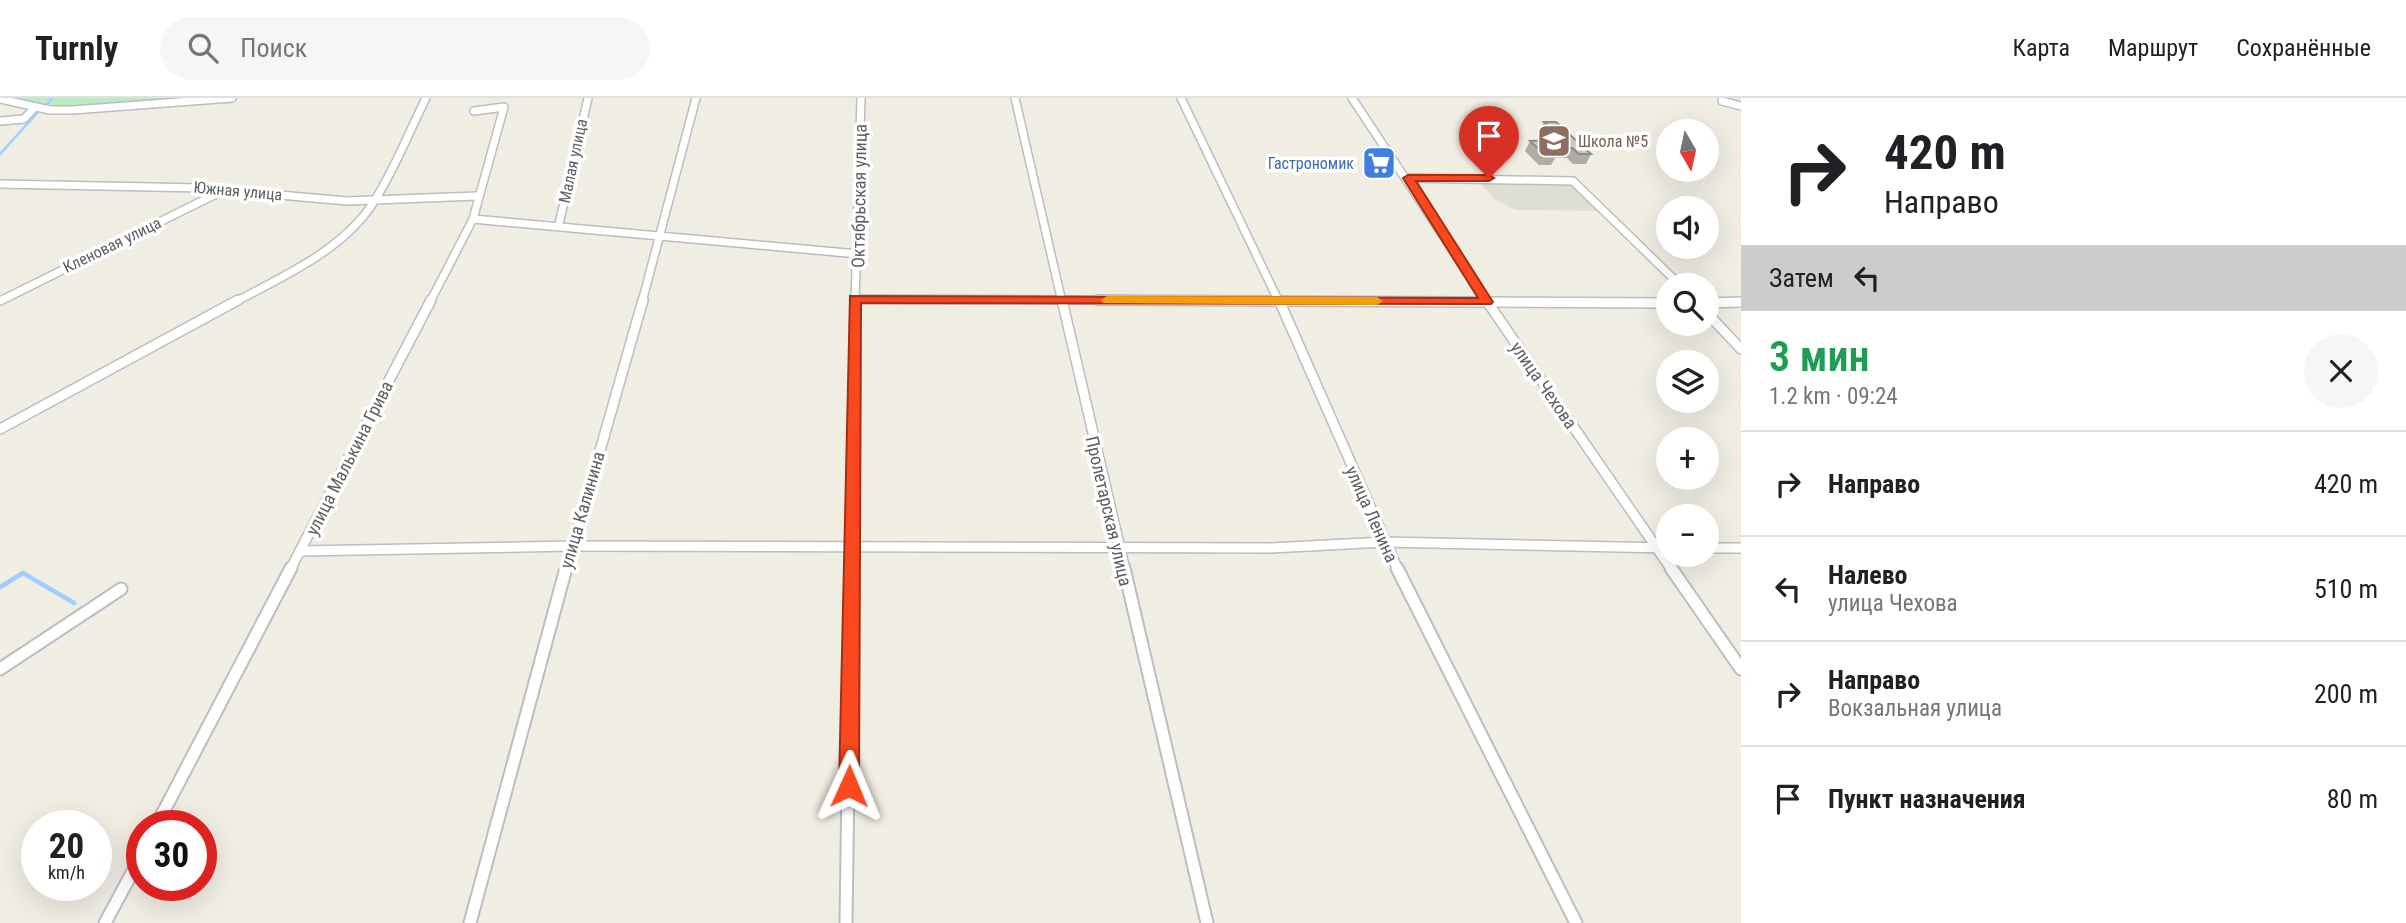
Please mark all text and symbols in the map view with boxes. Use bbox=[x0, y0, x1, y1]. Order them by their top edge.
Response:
search box bbox=[160, 17, 650, 80]
text: Turnly bbox=[35, 29, 118, 68]
icon: search bbox=[184, 29, 222, 67]
text: Поиск bbox=[240, 33, 307, 63]
text: Карта bbox=[2013, 34, 2070, 62]
text: Маршрут bbox=[2108, 34, 2198, 62]
text: Сохранённые bbox=[2236, 34, 2371, 62]
pin bbox=[1459, 106, 1519, 178]
street label: Малая улица bbox=[555, 117, 591, 205]
icon: arrive bbox=[1470, 117, 1508, 155]
north arrow bbox=[1656, 119, 1718, 182]
map controls bbox=[1656, 119, 1719, 567]
school or university icon: Школа №5 bbox=[1535, 122, 1573, 160]
street label: Октябрьская улица bbox=[847, 124, 871, 268]
text: 420 m bbox=[1884, 124, 2006, 181]
icon: right bbox=[1769, 126, 1860, 217]
place label: Школа №5 bbox=[1578, 132, 1648, 151]
supermarket icon: Гастрономик bbox=[1360, 144, 1398, 182]
place label: Гастрономик bbox=[1268, 154, 1354, 173]
street label: Южная улица bbox=[193, 178, 283, 204]
text: Направо bbox=[1884, 183, 1999, 221]
button: sound bbox=[1656, 196, 1719, 259]
street label: Кленовая улица bbox=[60, 213, 164, 277]
icon: left bbox=[1848, 259, 1886, 297]
text: Затем bbox=[1769, 263, 1834, 293]
button: search bbox=[1656, 273, 1719, 336]
text: 3 мин bbox=[1769, 332, 1870, 381]
button: close bbox=[2304, 334, 2378, 408]
street label: улица Чехова bbox=[1506, 337, 1582, 433]
button: layers bbox=[1656, 350, 1719, 413]
street label: улица Малькина Грива bbox=[301, 377, 397, 539]
text: 1.2 km · 09:24 bbox=[1769, 383, 1898, 410]
button: + bbox=[1656, 427, 1719, 490]
street label: Пролетарская улица bbox=[1082, 434, 1136, 588]
street label: улица Калинина bbox=[555, 449, 609, 571]
street label: улица Ленина bbox=[1341, 463, 1403, 565]
icon: right bbox=[1769, 465, 1807, 503]
text: Направо bbox=[1828, 469, 1920, 499]
text: 420 m bbox=[2314, 469, 2378, 499]
button: − bbox=[1656, 504, 1719, 567]
text: Налево bbox=[1828, 560, 1908, 590]
icon: left bbox=[1769, 570, 1807, 608]
text: 510 m bbox=[2314, 574, 2378, 604]
text: улица Чехова bbox=[1828, 590, 1958, 617]
text: Направо bbox=[1828, 665, 1920, 695]
icon: right bbox=[1769, 675, 1807, 713]
text: 200 m bbox=[2314, 679, 2378, 709]
text: Вокзальная улица bbox=[1828, 695, 2002, 722]
position arrow bbox=[812, 749, 886, 823]
icon: arrive bbox=[1769, 780, 1807, 818]
text: Пункт назначения bbox=[1828, 784, 2026, 814]
text: 80 m bbox=[2327, 784, 2378, 814]
speed limit sign: 30 bbox=[126, 810, 217, 901]
text: 20 bbox=[49, 826, 84, 867]
text: km/h bbox=[48, 862, 85, 883]

